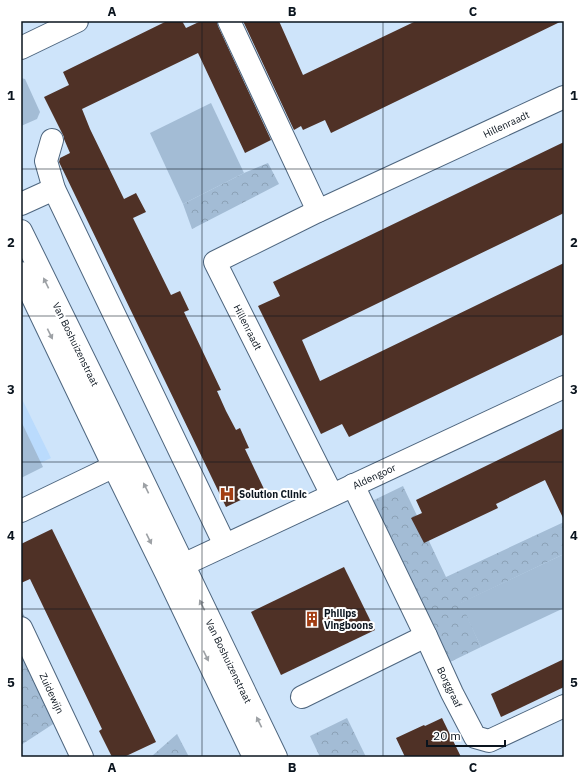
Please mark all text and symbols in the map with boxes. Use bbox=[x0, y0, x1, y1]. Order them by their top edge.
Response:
text: A bbox=[108, 3, 117, 20]
text: B bbox=[288, 3, 297, 20]
text: C bbox=[469, 3, 478, 20]
text: 1 bbox=[7, 87, 15, 104]
text: 1 bbox=[570, 87, 578, 104]
street label: Hillenraadt bbox=[481, 108, 532, 141]
text: 2 bbox=[7, 234, 15, 251]
text: 2 bbox=[570, 234, 578, 251]
one-way arrow bbox=[43, 277, 49, 288]
street label: Van Boshuizenstraat bbox=[50, 300, 102, 389]
street label: Hillenraadt bbox=[230, 302, 265, 353]
one-way arrow bbox=[47, 328, 53, 339]
text: 3 bbox=[7, 381, 15, 398]
text: 3 bbox=[570, 381, 578, 398]
street label: Aldengoor bbox=[351, 461, 398, 492]
one-way arrow bbox=[143, 482, 149, 493]
hospital icon: Solution Clinic bbox=[218, 485, 236, 503]
place label: Solution Clinic bbox=[239, 488, 307, 501]
text: 4 bbox=[7, 527, 15, 544]
text: 4 bbox=[570, 527, 578, 544]
one-way arrow bbox=[146, 533, 153, 544]
one-way arrow bbox=[199, 599, 205, 611]
place label: Philips Vingboons bbox=[324, 607, 373, 632]
building icon: Philips Vingboons bbox=[303, 610, 321, 628]
street label: Van Boshuizenstraat bbox=[203, 617, 255, 706]
one-way arrow bbox=[203, 650, 209, 662]
street label: Borggraaf bbox=[434, 665, 465, 710]
street label: Zuidewijn bbox=[36, 671, 67, 716]
text: 5 bbox=[7, 674, 15, 691]
text: 5 bbox=[570, 674, 578, 691]
one-way arrow bbox=[256, 716, 262, 728]
scale bar bbox=[427, 722, 505, 748]
text: 20 m bbox=[433, 728, 461, 743]
text: A bbox=[108, 759, 117, 776]
text: B bbox=[288, 759, 297, 776]
text: C bbox=[469, 759, 478, 776]

